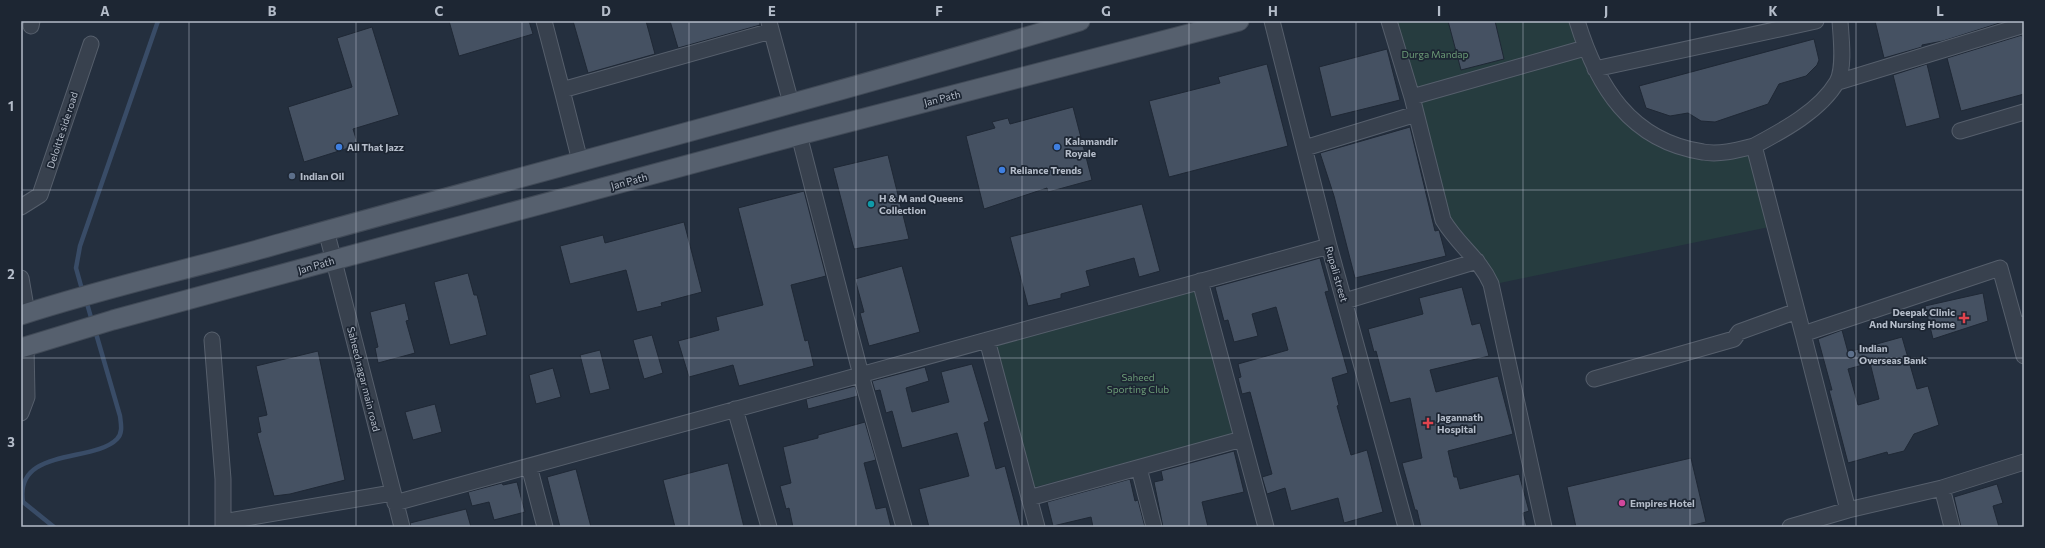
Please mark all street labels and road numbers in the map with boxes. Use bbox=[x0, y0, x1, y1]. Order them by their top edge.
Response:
street label: Jan Path bbox=[923, 88, 961, 108]
street label: Deloitte side road bbox=[44, 90, 80, 170]
street label: Jan Path bbox=[610, 170, 648, 192]
street label: Rupali street bbox=[1323, 245, 1351, 303]
street label: Jan Path bbox=[297, 254, 335, 276]
street label: Saheed nagar main road bbox=[345, 325, 383, 433]

